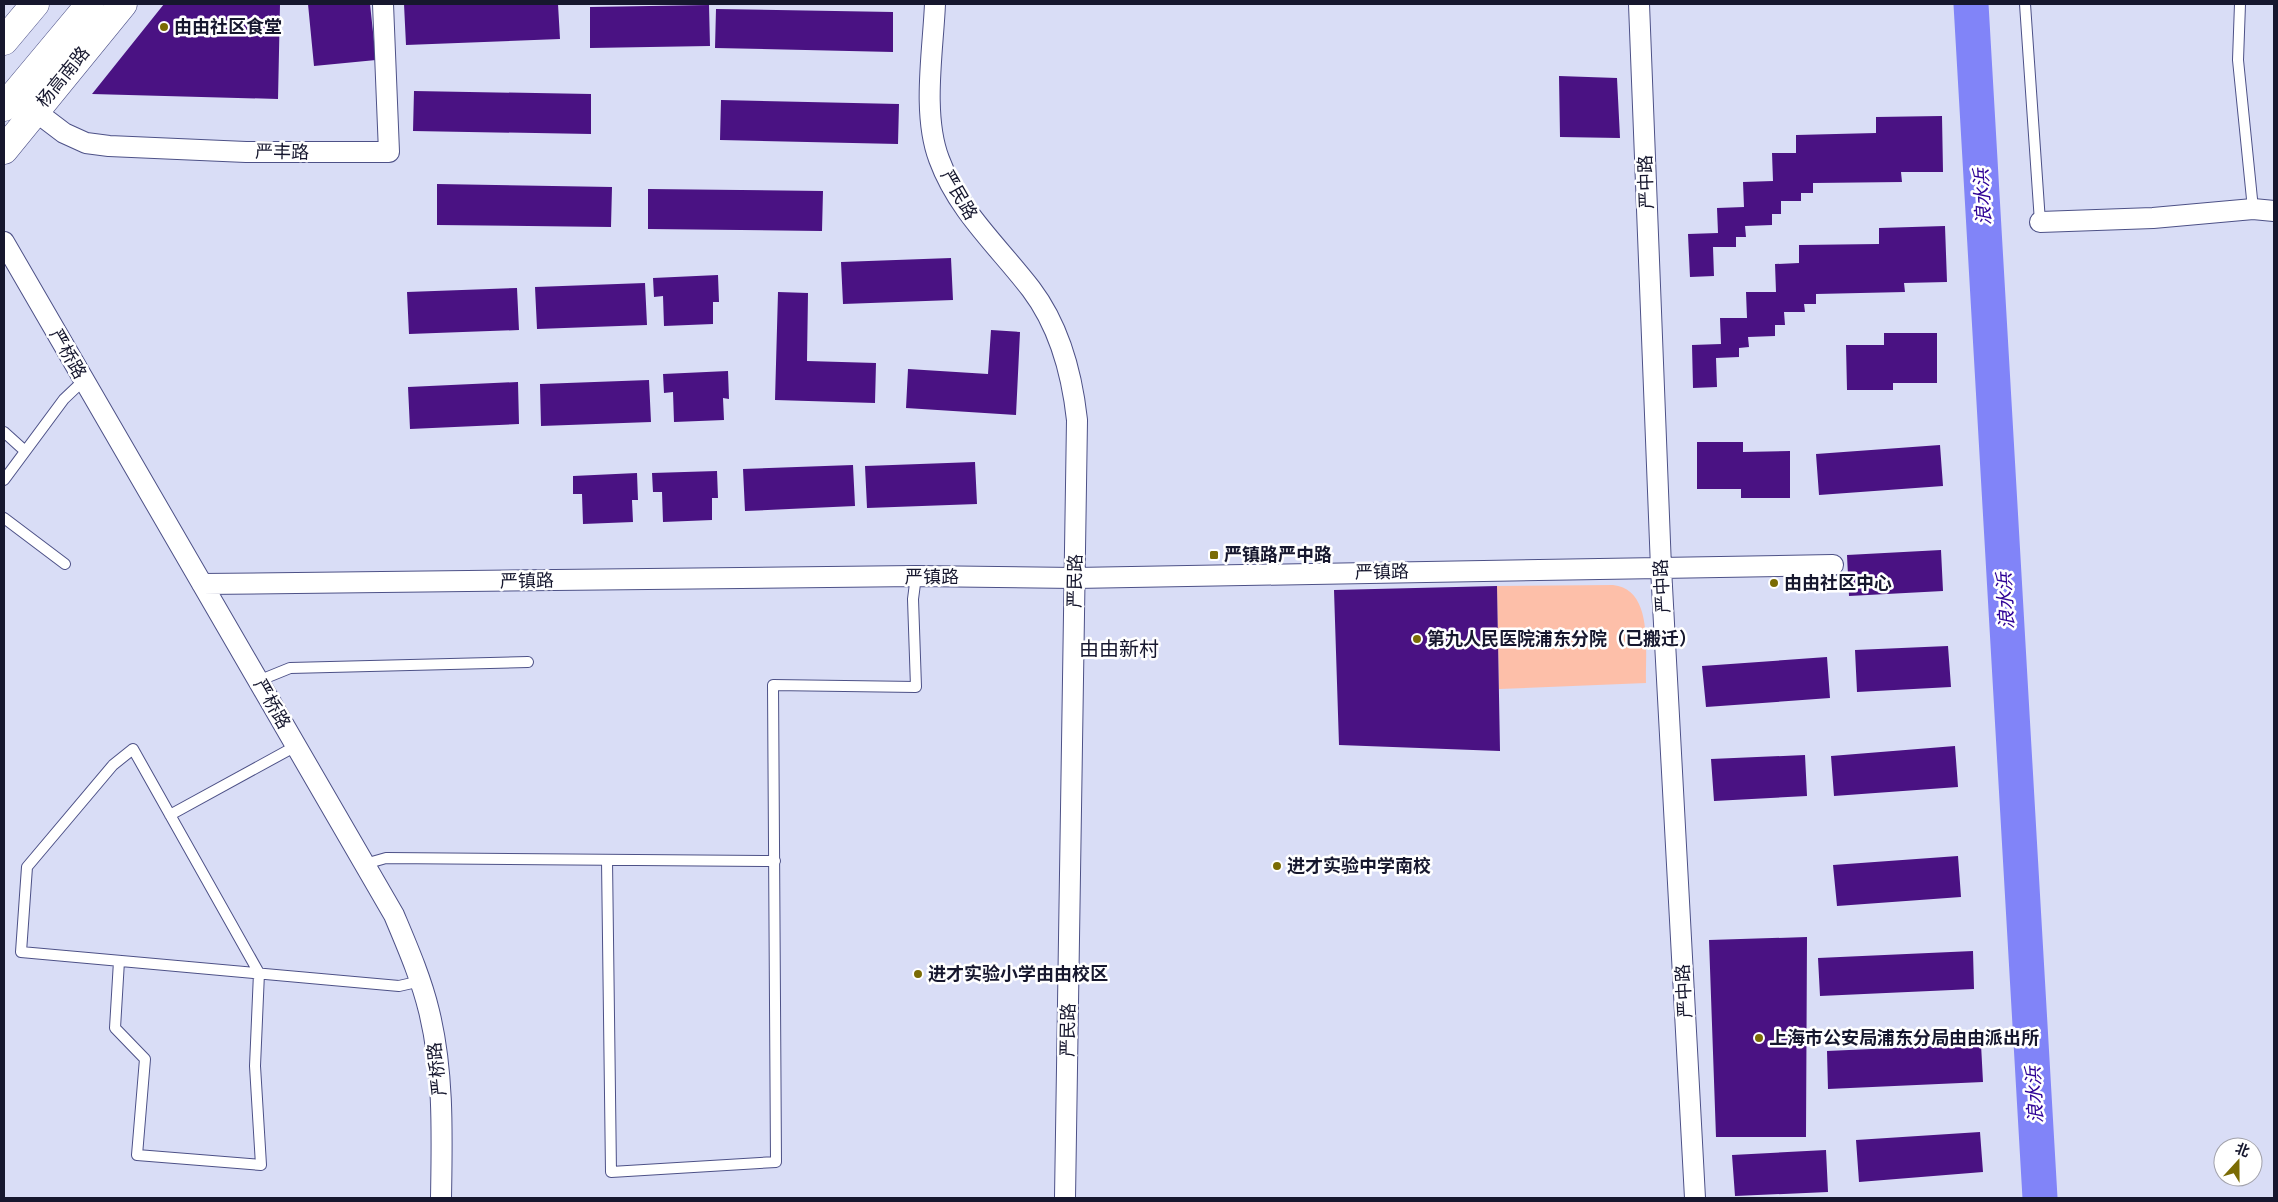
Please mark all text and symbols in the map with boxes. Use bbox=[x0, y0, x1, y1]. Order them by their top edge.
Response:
place label: 由由社区食堂 bbox=[174, 14, 282, 40]
marker: 由由社区食堂 bbox=[158, 21, 170, 33]
street label: 杨高南路 bbox=[30, 41, 96, 113]
street label: 严丰路 bbox=[255, 139, 309, 165]
street label: 严中路 bbox=[1632, 155, 1660, 209]
street label: 严民路 bbox=[934, 165, 984, 225]
water label: 浪水浜 bbox=[1967, 166, 1997, 226]
street label: 严桥路 bbox=[43, 324, 93, 384]
place label: 严镇路严中路 bbox=[1224, 542, 1332, 568]
marker: 严镇路严中路 bbox=[1208, 549, 1220, 561]
street label: 严民路 bbox=[1062, 554, 1088, 608]
street label: 严中路 bbox=[1648, 558, 1676, 614]
street label: 严镇路 bbox=[1355, 559, 1409, 585]
street label: 严镇路 bbox=[905, 564, 959, 590]
street label: 严镇路 bbox=[500, 568, 554, 594]
place label: 由由社区中心 bbox=[1784, 570, 1892, 596]
water label: 浪水浜 bbox=[1990, 570, 2020, 630]
marker: 由由社区中心 bbox=[1768, 577, 1780, 589]
place label: 第九人民医院浦东分院（已搬迁） bbox=[1427, 626, 1697, 652]
marker: 第九人民医院浦东分院（已搬迁） bbox=[1411, 633, 1423, 645]
district label: 由由新村 bbox=[1079, 635, 1159, 664]
street label: 严桥路 bbox=[247, 674, 297, 734]
place label: 进才实验中学南校 bbox=[1287, 853, 1431, 879]
marker: 进才实验中学南校 bbox=[1271, 860, 1283, 872]
place label: 进才实验小学由由校区 bbox=[928, 961, 1108, 987]
street label: 严中路 bbox=[1670, 963, 1698, 1019]
marker: 进才实验小学由由校区 bbox=[912, 968, 924, 980]
street label: 严民路 bbox=[1055, 1003, 1081, 1057]
place label: 上海市公安局浦东分局由由派出所 bbox=[1769, 1025, 2039, 1051]
marker: 上海市公安局浦东分局由由派出所 bbox=[1753, 1032, 1765, 1044]
street label: 严桥路 bbox=[421, 1041, 453, 1097]
water label: 浪水浜 bbox=[2019, 1064, 2049, 1124]
north arrow bbox=[2213, 1137, 2263, 1187]
text: 北 bbox=[2233, 1138, 2253, 1162]

